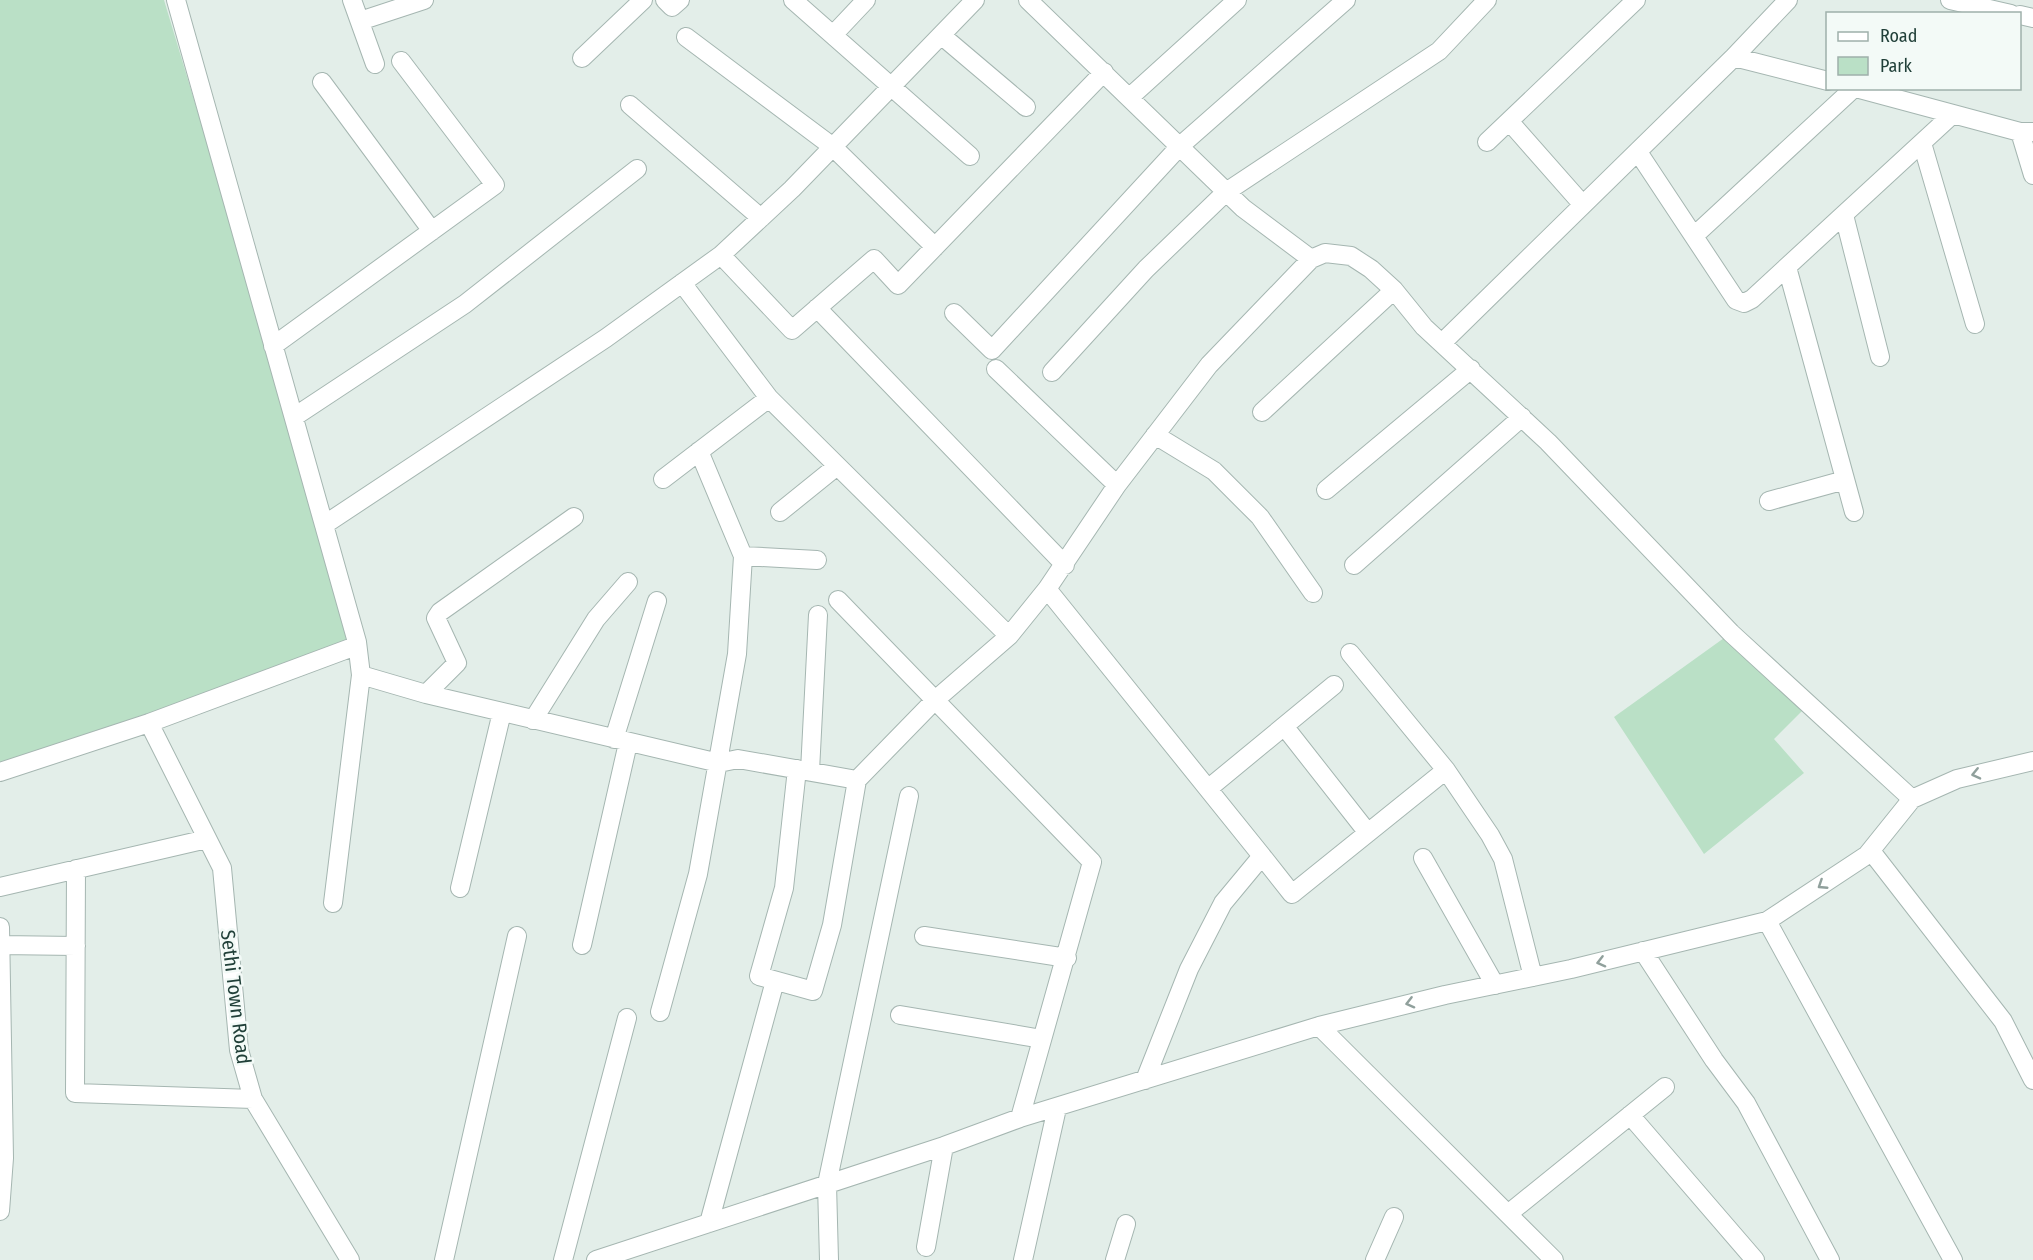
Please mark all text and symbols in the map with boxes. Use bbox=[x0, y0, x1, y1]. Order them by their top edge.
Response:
legend bbox=[1826, 12, 2021, 90]
text: Road bbox=[1880, 25, 1917, 47]
text: Park bbox=[1880, 55, 1913, 77]
one-way arrow bbox=[1971, 767, 1981, 780]
one-way arrow bbox=[1818, 878, 1829, 889]
street label: Sethi Town Road bbox=[216, 928, 256, 1066]
one-way arrow bbox=[1596, 954, 1606, 967]
one-way arrow bbox=[1405, 996, 1415, 1009]

